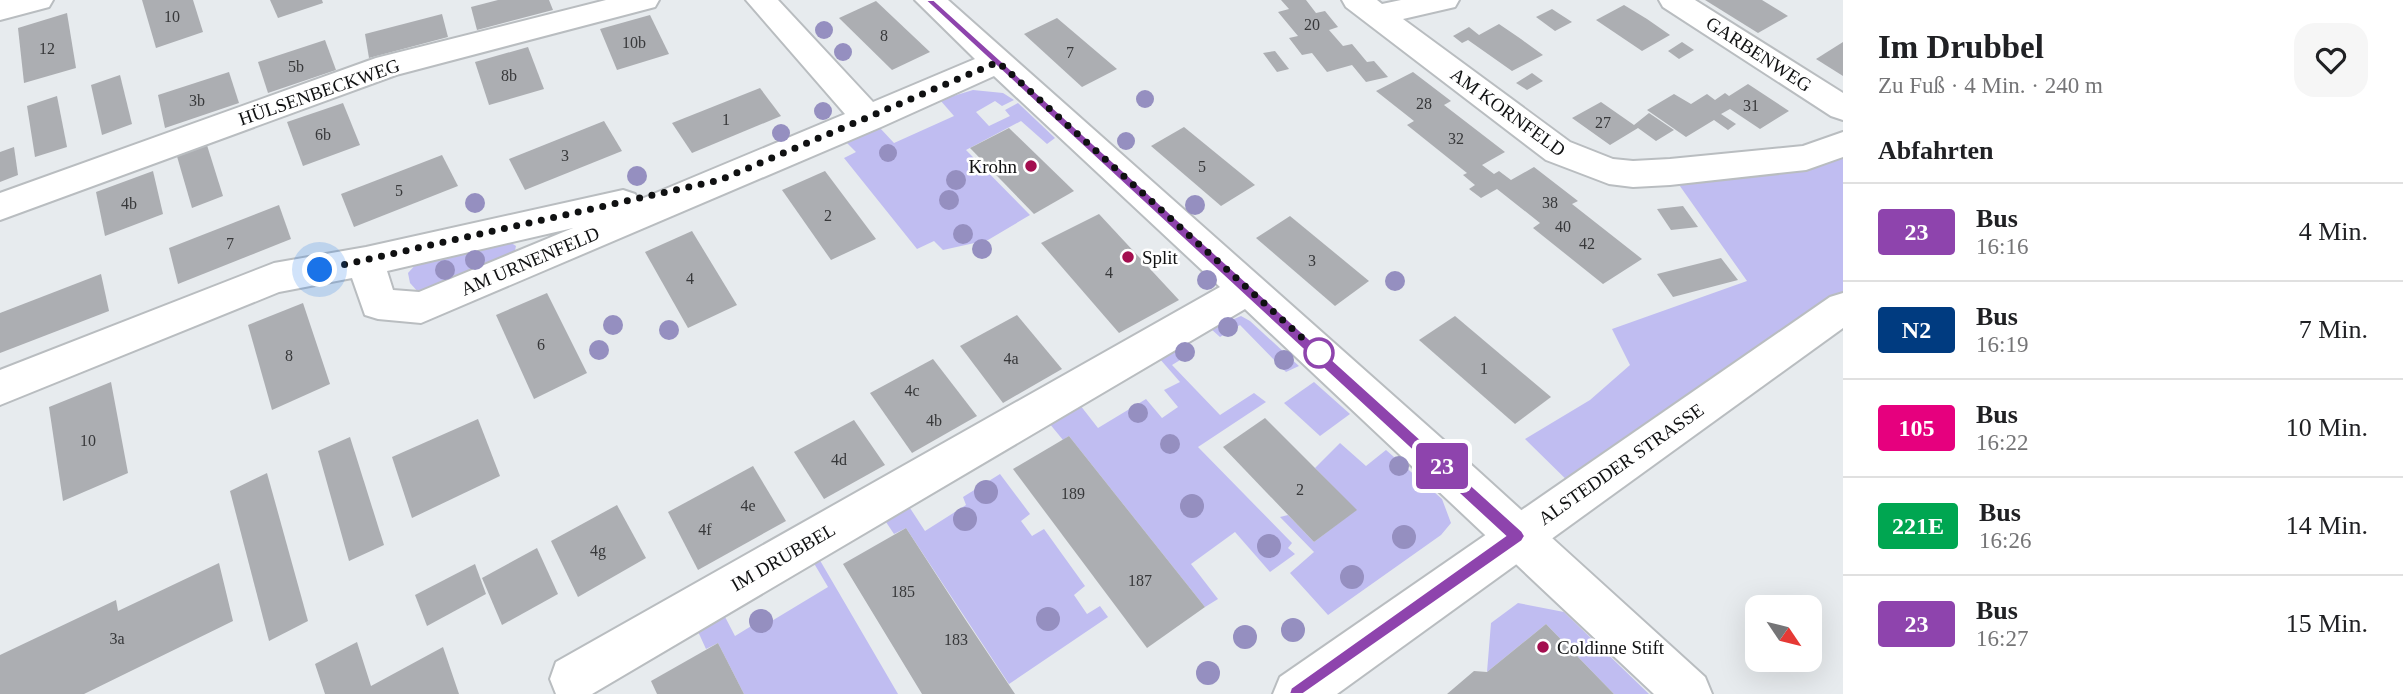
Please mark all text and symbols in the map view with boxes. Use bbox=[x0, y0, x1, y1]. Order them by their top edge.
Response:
house number: 10 bbox=[164, 8, 180, 25]
street label: GARBENWEG bbox=[1702, 12, 1816, 96]
house number: 20 bbox=[1304, 16, 1320, 33]
button: heart bbox=[2294, 23, 2368, 97]
house number: 8 bbox=[880, 27, 888, 44]
text: Im Drubbel bbox=[1878, 29, 2044, 65]
house number: 10b bbox=[622, 34, 646, 51]
house number: 12 bbox=[39, 40, 55, 57]
house number: 7 bbox=[1066, 44, 1074, 61]
street label: HÜLSENBECKWEG bbox=[236, 54, 403, 129]
house number: 5b bbox=[288, 58, 304, 75]
street label: AM KORNFELD bbox=[1447, 63, 1569, 161]
house number: 8b bbox=[501, 67, 517, 84]
text: Zu Fuß · 4 Min. · 240 m bbox=[1878, 73, 2103, 98]
house number: 3b bbox=[189, 92, 205, 109]
house number: 28 bbox=[1416, 95, 1432, 112]
house number: 31 bbox=[1743, 97, 1759, 114]
house number: 1 bbox=[722, 111, 730, 128]
house number: 27 bbox=[1595, 114, 1611, 131]
house number: 6b bbox=[315, 126, 331, 143]
house number: 32 bbox=[1448, 130, 1464, 147]
text: Abfahrten bbox=[1878, 136, 1994, 165]
house number: 3 bbox=[561, 147, 569, 164]
place label: Krohn bbox=[968, 156, 1017, 177]
marker: Krohn bbox=[1023, 158, 1039, 174]
house number: 5 bbox=[1198, 158, 1206, 175]
house number: 5 bbox=[395, 182, 403, 199]
house number: 38 bbox=[1542, 194, 1558, 211]
house number: 4b bbox=[121, 195, 137, 212]
text: Bus bbox=[1976, 204, 2018, 233]
house number: 2 bbox=[824, 207, 832, 224]
text: 4 Min. bbox=[2299, 217, 2368, 246]
house number: 40 bbox=[1555, 218, 1571, 235]
text: 23 bbox=[1905, 219, 1929, 245]
street label: AM URNENFELD bbox=[458, 222, 602, 300]
text: 16:16 bbox=[1976, 234, 2028, 259]
house number: 7 bbox=[226, 235, 234, 252]
house number: 42 bbox=[1579, 235, 1595, 252]
place label: Split bbox=[1142, 247, 1179, 268]
marker: Split bbox=[1120, 249, 1136, 265]
your location bbox=[302, 252, 337, 287]
house number: 3 bbox=[1308, 252, 1316, 269]
house number: 4 bbox=[1105, 264, 1113, 281]
house number: 4 bbox=[686, 270, 694, 287]
text: Bus bbox=[1976, 302, 2018, 331]
text: 7 Min. bbox=[2299, 315, 2368, 344]
text: N2 bbox=[1902, 317, 1931, 343]
text: 16:19 bbox=[1976, 332, 2028, 357]
house number: 6 bbox=[537, 336, 545, 353]
unlabelled marker bbox=[1304, 338, 1334, 368]
house number: 8 bbox=[285, 347, 293, 364]
house number: 4a bbox=[1003, 350, 1019, 367]
house number: 1 bbox=[1480, 360, 1488, 377]
house number: 4c bbox=[904, 382, 920, 399]
street label: ALSTEDDER STRASSE bbox=[1534, 399, 1708, 529]
text: Bus bbox=[1976, 400, 2018, 429]
house number: 4b bbox=[926, 412, 942, 429]
text: 10 Min. bbox=[2286, 413, 2368, 442]
text: 105 bbox=[1899, 415, 1935, 441]
text: 16:22 bbox=[1976, 430, 2028, 455]
house number: 10 bbox=[80, 432, 96, 449]
line badge: 23 bbox=[1410, 443, 1474, 489]
house number: 4d bbox=[831, 451, 847, 468]
text: 23 bbox=[1430, 453, 1454, 479]
house number: 2 bbox=[1296, 481, 1304, 498]
house number: 189 bbox=[1061, 485, 1085, 502]
house number: 4e bbox=[740, 497, 756, 514]
text: Bus bbox=[1979, 498, 2021, 527]
text: 14 Min. bbox=[2286, 511, 2368, 540]
text: 221E bbox=[1892, 513, 1944, 539]
street label: IM DRUBBEL bbox=[727, 519, 839, 595]
house number: 4f bbox=[698, 521, 712, 538]
text: 16:26 bbox=[1979, 528, 2031, 553]
house number: 4g bbox=[590, 542, 606, 560]
house number: 187 bbox=[1128, 572, 1152, 589]
house number: 185 bbox=[891, 583, 915, 600]
north arrow bbox=[1745, 595, 1822, 672]
map controls bbox=[1745, 595, 1822, 672]
text: Bus bbox=[1976, 596, 2018, 625]
text: 15 Min. bbox=[2286, 609, 2368, 638]
text: 23 bbox=[1905, 611, 1929, 637]
text: 16:27 bbox=[1976, 626, 2028, 651]
house number: 3a bbox=[109, 630, 125, 647]
house number: 183 bbox=[944, 631, 968, 648]
place label: Coldinne Stift bbox=[1557, 637, 1665, 658]
marker: Coldinne Stift bbox=[1535, 639, 1551, 655]

